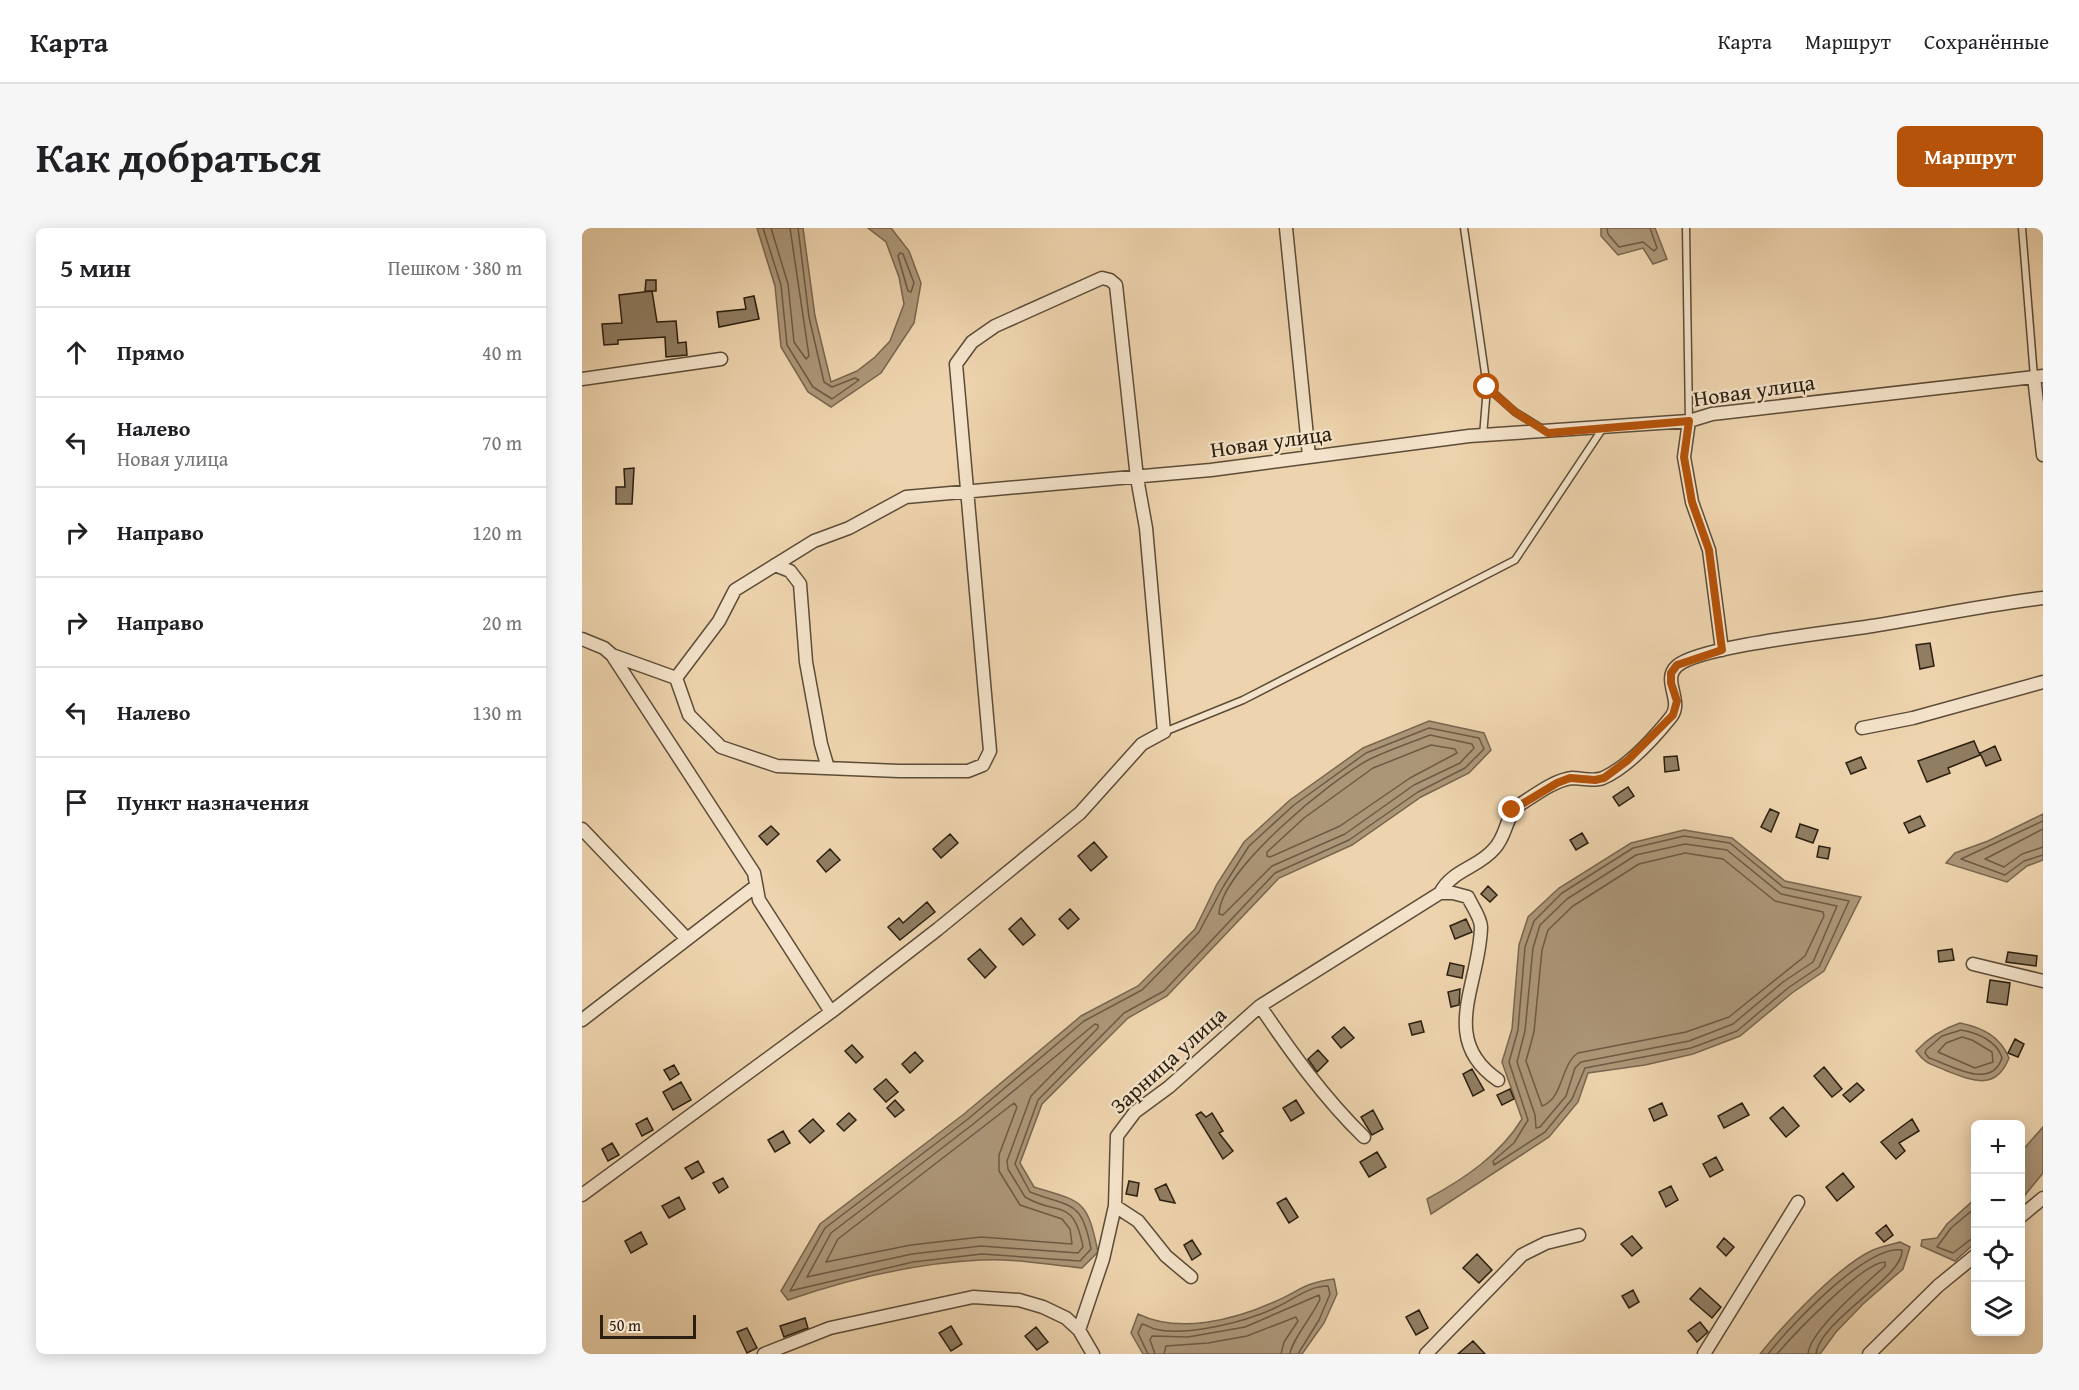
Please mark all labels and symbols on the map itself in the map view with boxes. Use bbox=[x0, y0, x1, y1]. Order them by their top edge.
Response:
street label: Новая улица bbox=[1691, 366, 1817, 414]
route start bbox=[1473, 373, 1499, 399]
street label: Новая улица bbox=[1208, 417, 1334, 465]
route end bbox=[1498, 796, 1524, 822]
street label: Зарница улица bbox=[1103, 999, 1234, 1121]
scale bar bbox=[600, 1312, 696, 1340]

